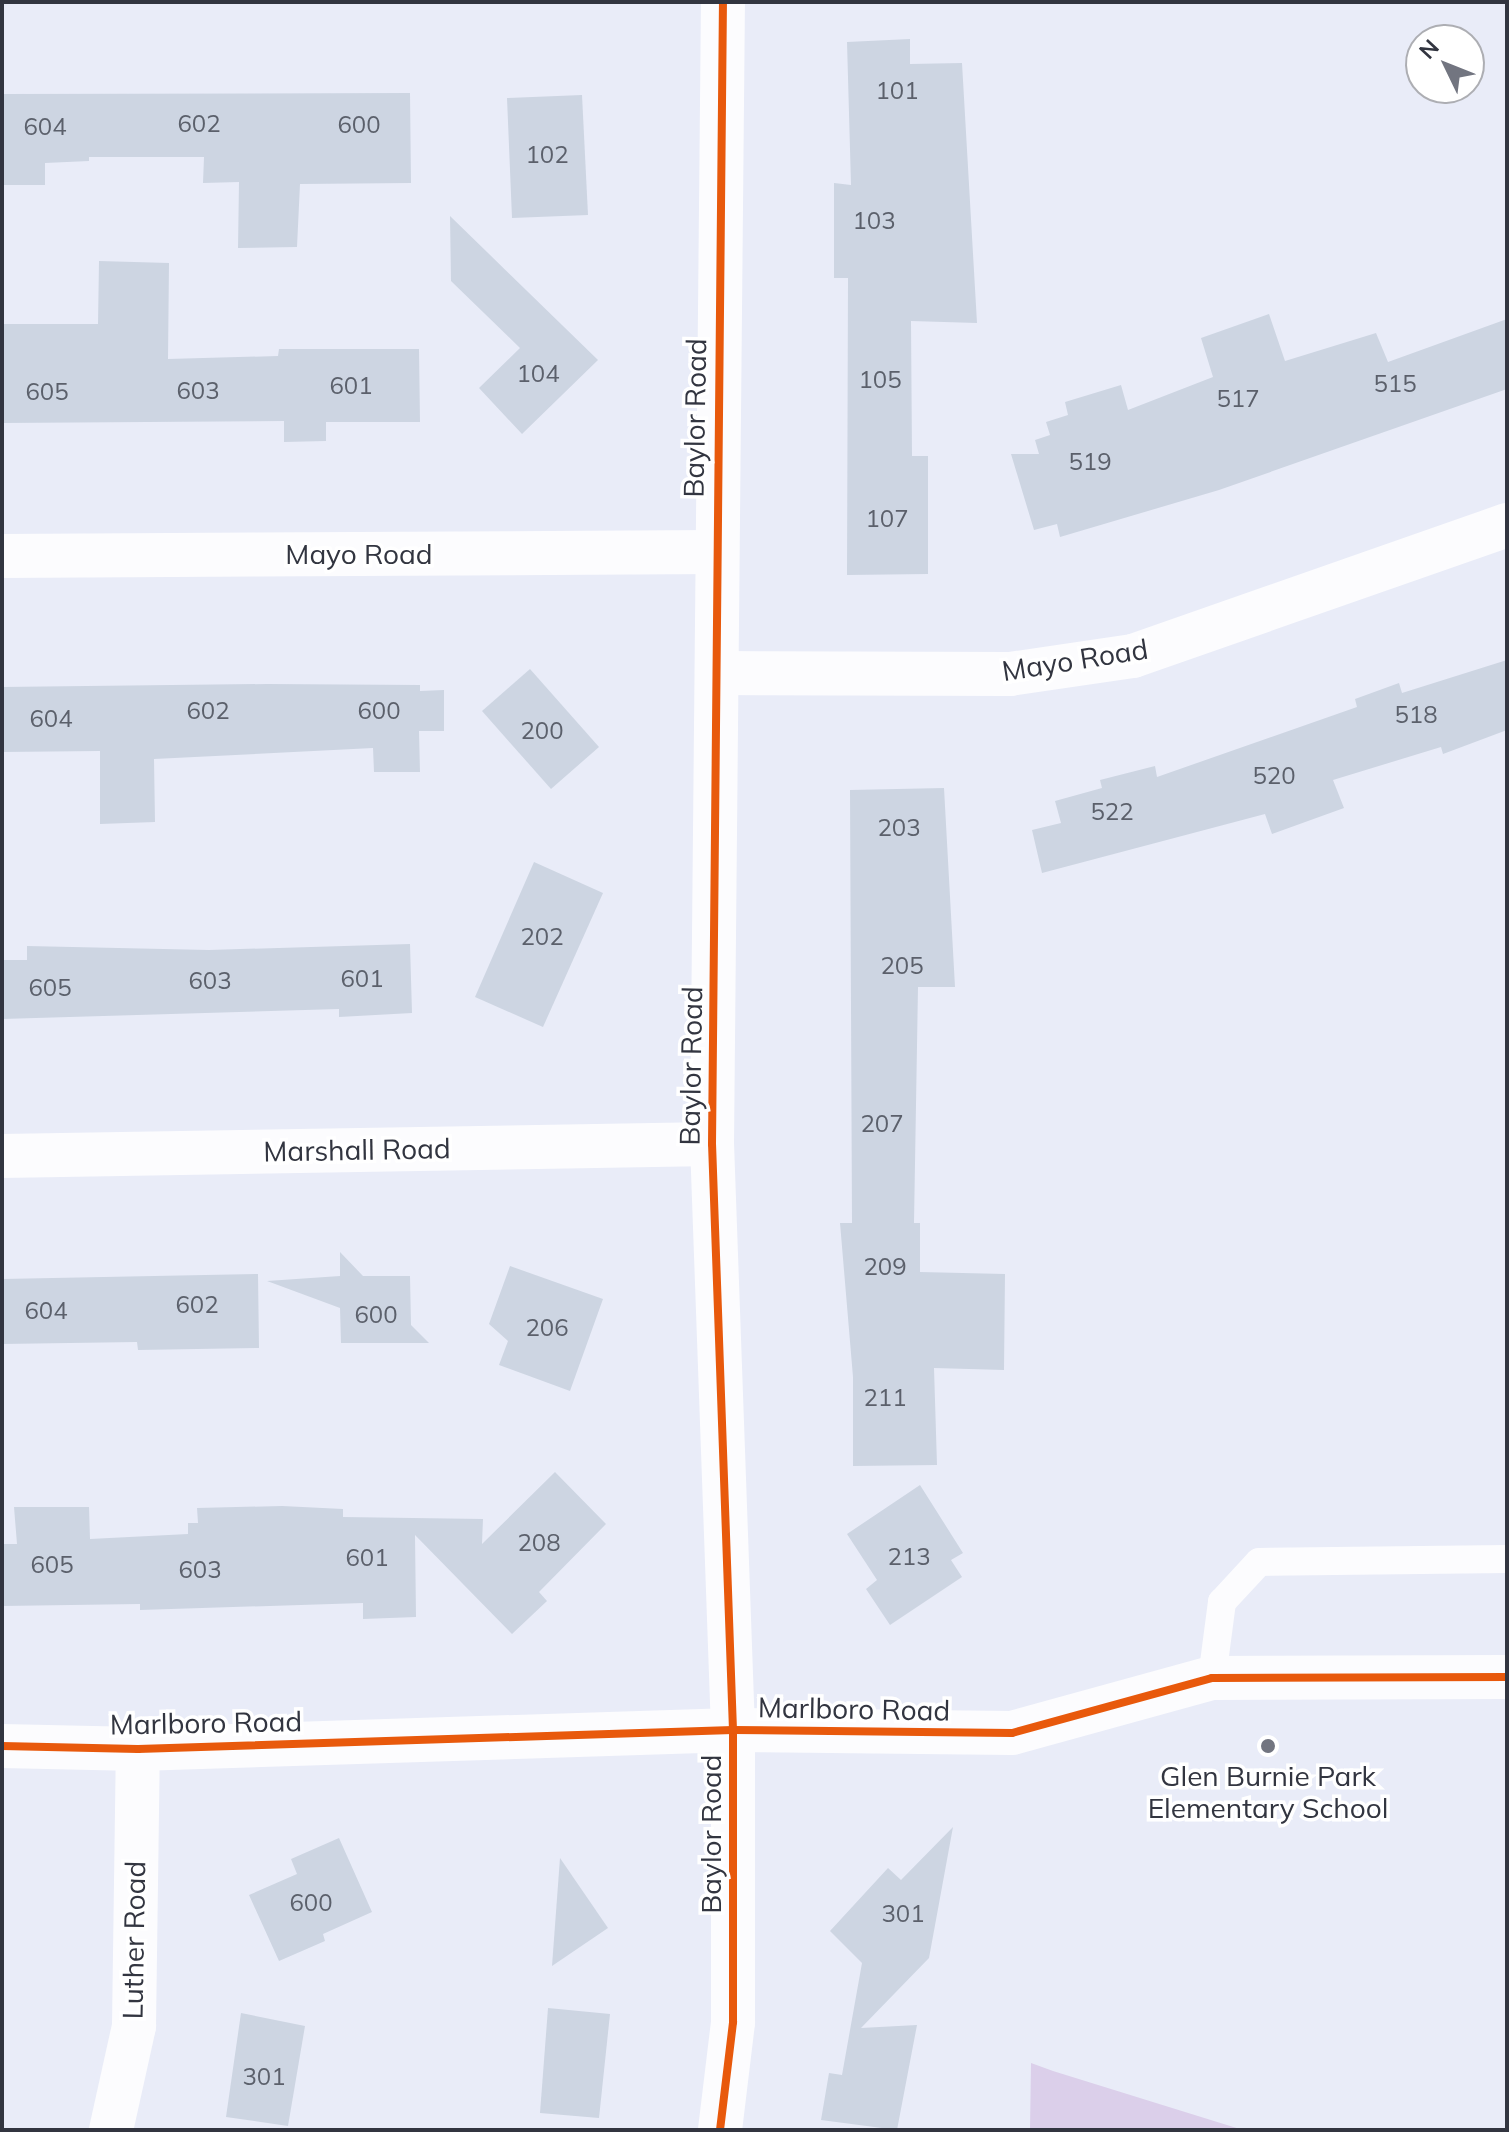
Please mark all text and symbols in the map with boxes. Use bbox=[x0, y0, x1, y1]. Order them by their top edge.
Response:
north arrow bbox=[1405, 24, 1485, 104]
text: N bbox=[1413, 33, 1445, 65]
house number: 101 bbox=[875, 77, 919, 105]
house number: 602 bbox=[177, 110, 221, 138]
house number: 600 bbox=[337, 111, 381, 139]
house number: 604 bbox=[23, 113, 67, 141]
house number: 102 bbox=[525, 141, 569, 169]
house number: 103 bbox=[852, 207, 896, 235]
street label: Baylor Road bbox=[677, 338, 713, 498]
house number: 104 bbox=[516, 360, 560, 388]
house number: 105 bbox=[858, 366, 902, 394]
house number: 515 bbox=[1373, 370, 1417, 398]
house number: 601 bbox=[329, 372, 373, 400]
house number: 603 bbox=[176, 377, 220, 405]
house number: 605 bbox=[25, 378, 69, 406]
house number: 517 bbox=[1216, 385, 1260, 413]
house number: 519 bbox=[1068, 448, 1112, 476]
house number: 107 bbox=[865, 505, 909, 533]
street label: Mayo Road bbox=[285, 537, 433, 571]
street label: Mayo Road bbox=[1000, 632, 1150, 688]
house number: 602 bbox=[186, 697, 230, 725]
house number: 600 bbox=[357, 697, 401, 725]
house number: 518 bbox=[1394, 701, 1438, 729]
house number: 604 bbox=[29, 705, 73, 733]
house number: 200 bbox=[520, 717, 564, 745]
house number: 520 bbox=[1252, 762, 1296, 790]
house number: 522 bbox=[1090, 798, 1134, 826]
house number: 203 bbox=[877, 814, 921, 842]
house number: 202 bbox=[520, 923, 564, 951]
house number: 205 bbox=[880, 952, 924, 980]
house number: 601 bbox=[340, 965, 384, 993]
house number: 603 bbox=[188, 967, 232, 995]
house number: 605 bbox=[28, 974, 72, 1002]
street label: Baylor Road bbox=[673, 986, 709, 1146]
house number: 207 bbox=[860, 1110, 904, 1138]
street label: Marshall Road bbox=[263, 1132, 451, 1168]
house number: 209 bbox=[863, 1253, 907, 1281]
house number: 602 bbox=[175, 1291, 219, 1319]
house number: 604 bbox=[24, 1297, 68, 1325]
house number: 600 bbox=[354, 1301, 398, 1329]
house number: 206 bbox=[525, 1314, 569, 1342]
house number: 211 bbox=[863, 1384, 907, 1412]
house number: 208 bbox=[517, 1529, 561, 1557]
house number: 213 bbox=[887, 1543, 931, 1571]
house number: 601 bbox=[345, 1544, 389, 1572]
house number: 605 bbox=[30, 1551, 74, 1579]
house number: 603 bbox=[178, 1556, 222, 1584]
street label: Marlboro Road bbox=[758, 1691, 950, 1727]
street label: Marlboro Road bbox=[110, 1705, 302, 1741]
marker: Glen Burnie Park Elementary School bbox=[1259, 1737, 1277, 1755]
street label: Baylor Road bbox=[694, 1754, 728, 1914]
place label: Glen Burnie Park Elementary School bbox=[1148, 1759, 1388, 1825]
street label: Luther Road bbox=[116, 1860, 152, 2020]
house number: 600 bbox=[289, 1889, 333, 1917]
house number: 301 bbox=[881, 1900, 925, 1928]
house number: 301 bbox=[242, 2063, 286, 2091]

